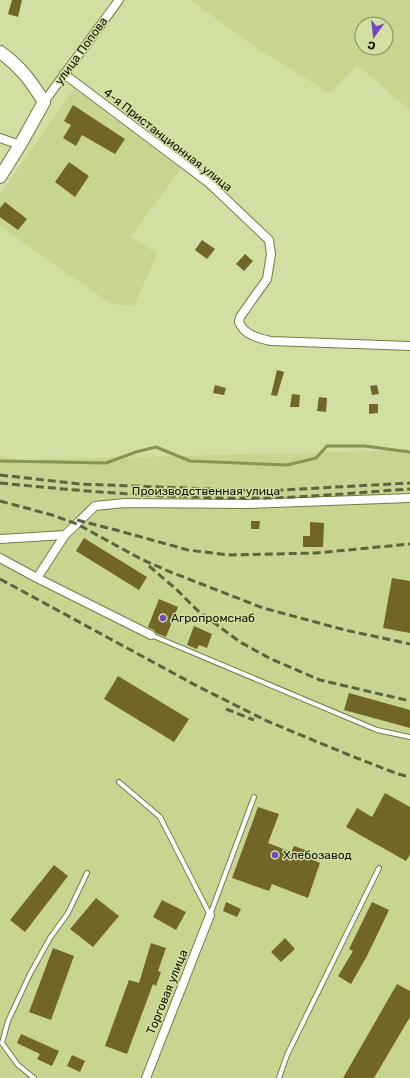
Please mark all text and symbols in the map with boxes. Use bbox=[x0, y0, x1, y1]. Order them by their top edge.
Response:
street label: улица Попова bbox=[52, 14, 110, 88]
north arrow bbox=[354, 16, 394, 56]
text: С bbox=[366, 38, 377, 52]
street label: 4-я Пристанционная улица bbox=[101, 85, 235, 195]
street label: Производственная улица bbox=[132, 484, 280, 498]
place label: Агропромснаб bbox=[171, 611, 255, 625]
marker: Агропромснаб bbox=[158, 613, 168, 623]
place label: Хлебозавод bbox=[283, 848, 352, 862]
marker: Хлебозавод bbox=[270, 850, 280, 860]
street label: Торговая улица bbox=[144, 948, 190, 1036]

